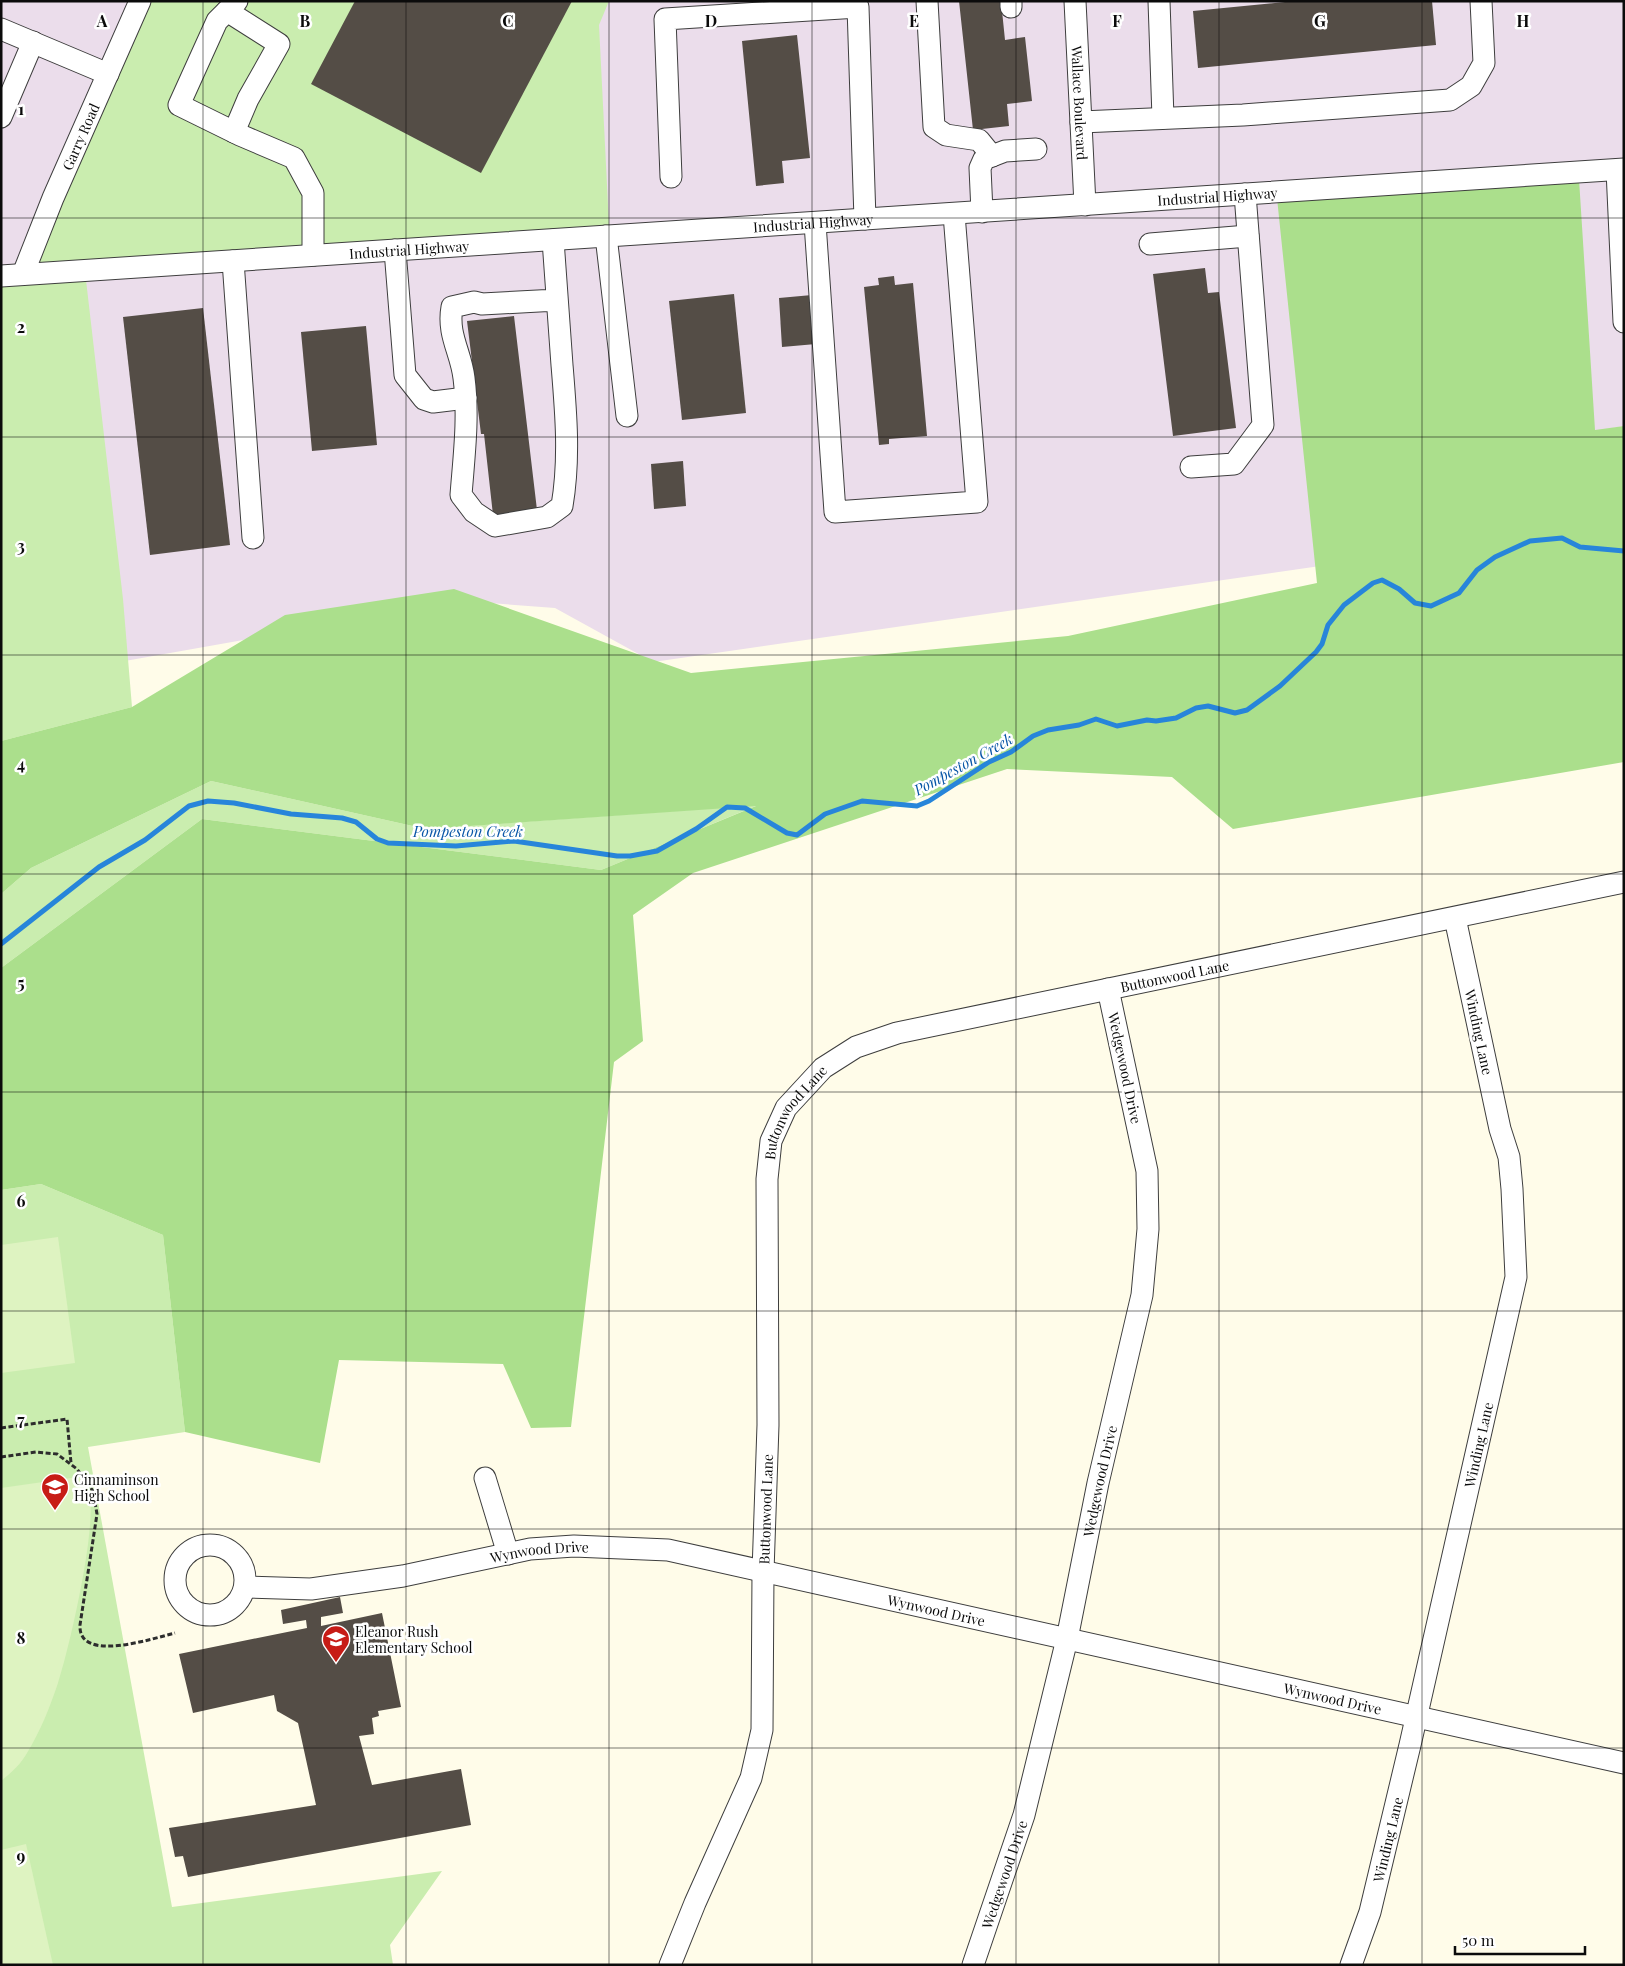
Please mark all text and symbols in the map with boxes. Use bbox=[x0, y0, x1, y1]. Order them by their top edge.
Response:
text: A bbox=[96, 10, 108, 31]
text: B bbox=[300, 10, 311, 31]
text: C bbox=[502, 10, 514, 31]
text: D bbox=[705, 10, 717, 31]
text: E bbox=[909, 10, 919, 31]
text: F bbox=[1112, 10, 1122, 31]
text: G bbox=[1314, 10, 1326, 31]
text: H bbox=[1517, 10, 1530, 31]
street label: Wallace Boulevard bbox=[1068, 44, 1092, 161]
text: 1 bbox=[18, 98, 24, 119]
street label: Garry Road bbox=[57, 100, 103, 173]
street label: Industrial Highway bbox=[1157, 182, 1278, 209]
street label: Industrial Highway bbox=[753, 209, 874, 236]
street label: Industrial Highway bbox=[348, 236, 470, 263]
text: 2 bbox=[17, 316, 25, 337]
text: 3 bbox=[17, 535, 25, 556]
water label: Pompeston Creek bbox=[909, 728, 1016, 800]
text: 4 bbox=[17, 753, 25, 774]
water label: Pompeston Creek bbox=[412, 821, 523, 841]
street label: Buttonwood Lane bbox=[1118, 955, 1231, 996]
text: 5 bbox=[17, 972, 25, 993]
street label: Winding Lane bbox=[1460, 987, 1497, 1076]
street label: Wedgewood Drive bbox=[1104, 1010, 1146, 1125]
street label: Buttonwood Lane bbox=[760, 1061, 831, 1161]
text: 6 bbox=[17, 1190, 26, 1211]
street label: Winding Lane bbox=[1459, 1400, 1497, 1490]
text: 7 bbox=[17, 1409, 25, 1430]
street label: Wedgewood Drive bbox=[1078, 1423, 1121, 1539]
street label: Buttonwood Lane bbox=[754, 1454, 777, 1565]
place label: Cinnaminson High School bbox=[74, 1470, 159, 1505]
school or university icon: Cinnaminson High School bbox=[40, 1472, 70, 1511]
street label: Wynwood Drive bbox=[487, 1536, 589, 1567]
street label: Wynwood Drive bbox=[885, 1589, 987, 1630]
place label: Eleanor Rush Elementary School bbox=[355, 1622, 473, 1657]
school or university icon: Eleanor Rush Elementary School bbox=[321, 1624, 351, 1663]
text: 8 bbox=[17, 1627, 26, 1648]
street label: Wynwood Drive bbox=[1281, 1678, 1383, 1718]
street label: Winding Lane bbox=[1368, 1795, 1407, 1885]
street label: Wedgewood Drive bbox=[976, 1817, 1031, 1932]
text: 9 bbox=[17, 1845, 26, 1866]
scale bar bbox=[1455, 1924, 1585, 1956]
text: 50 m bbox=[1462, 1930, 1495, 1950]

